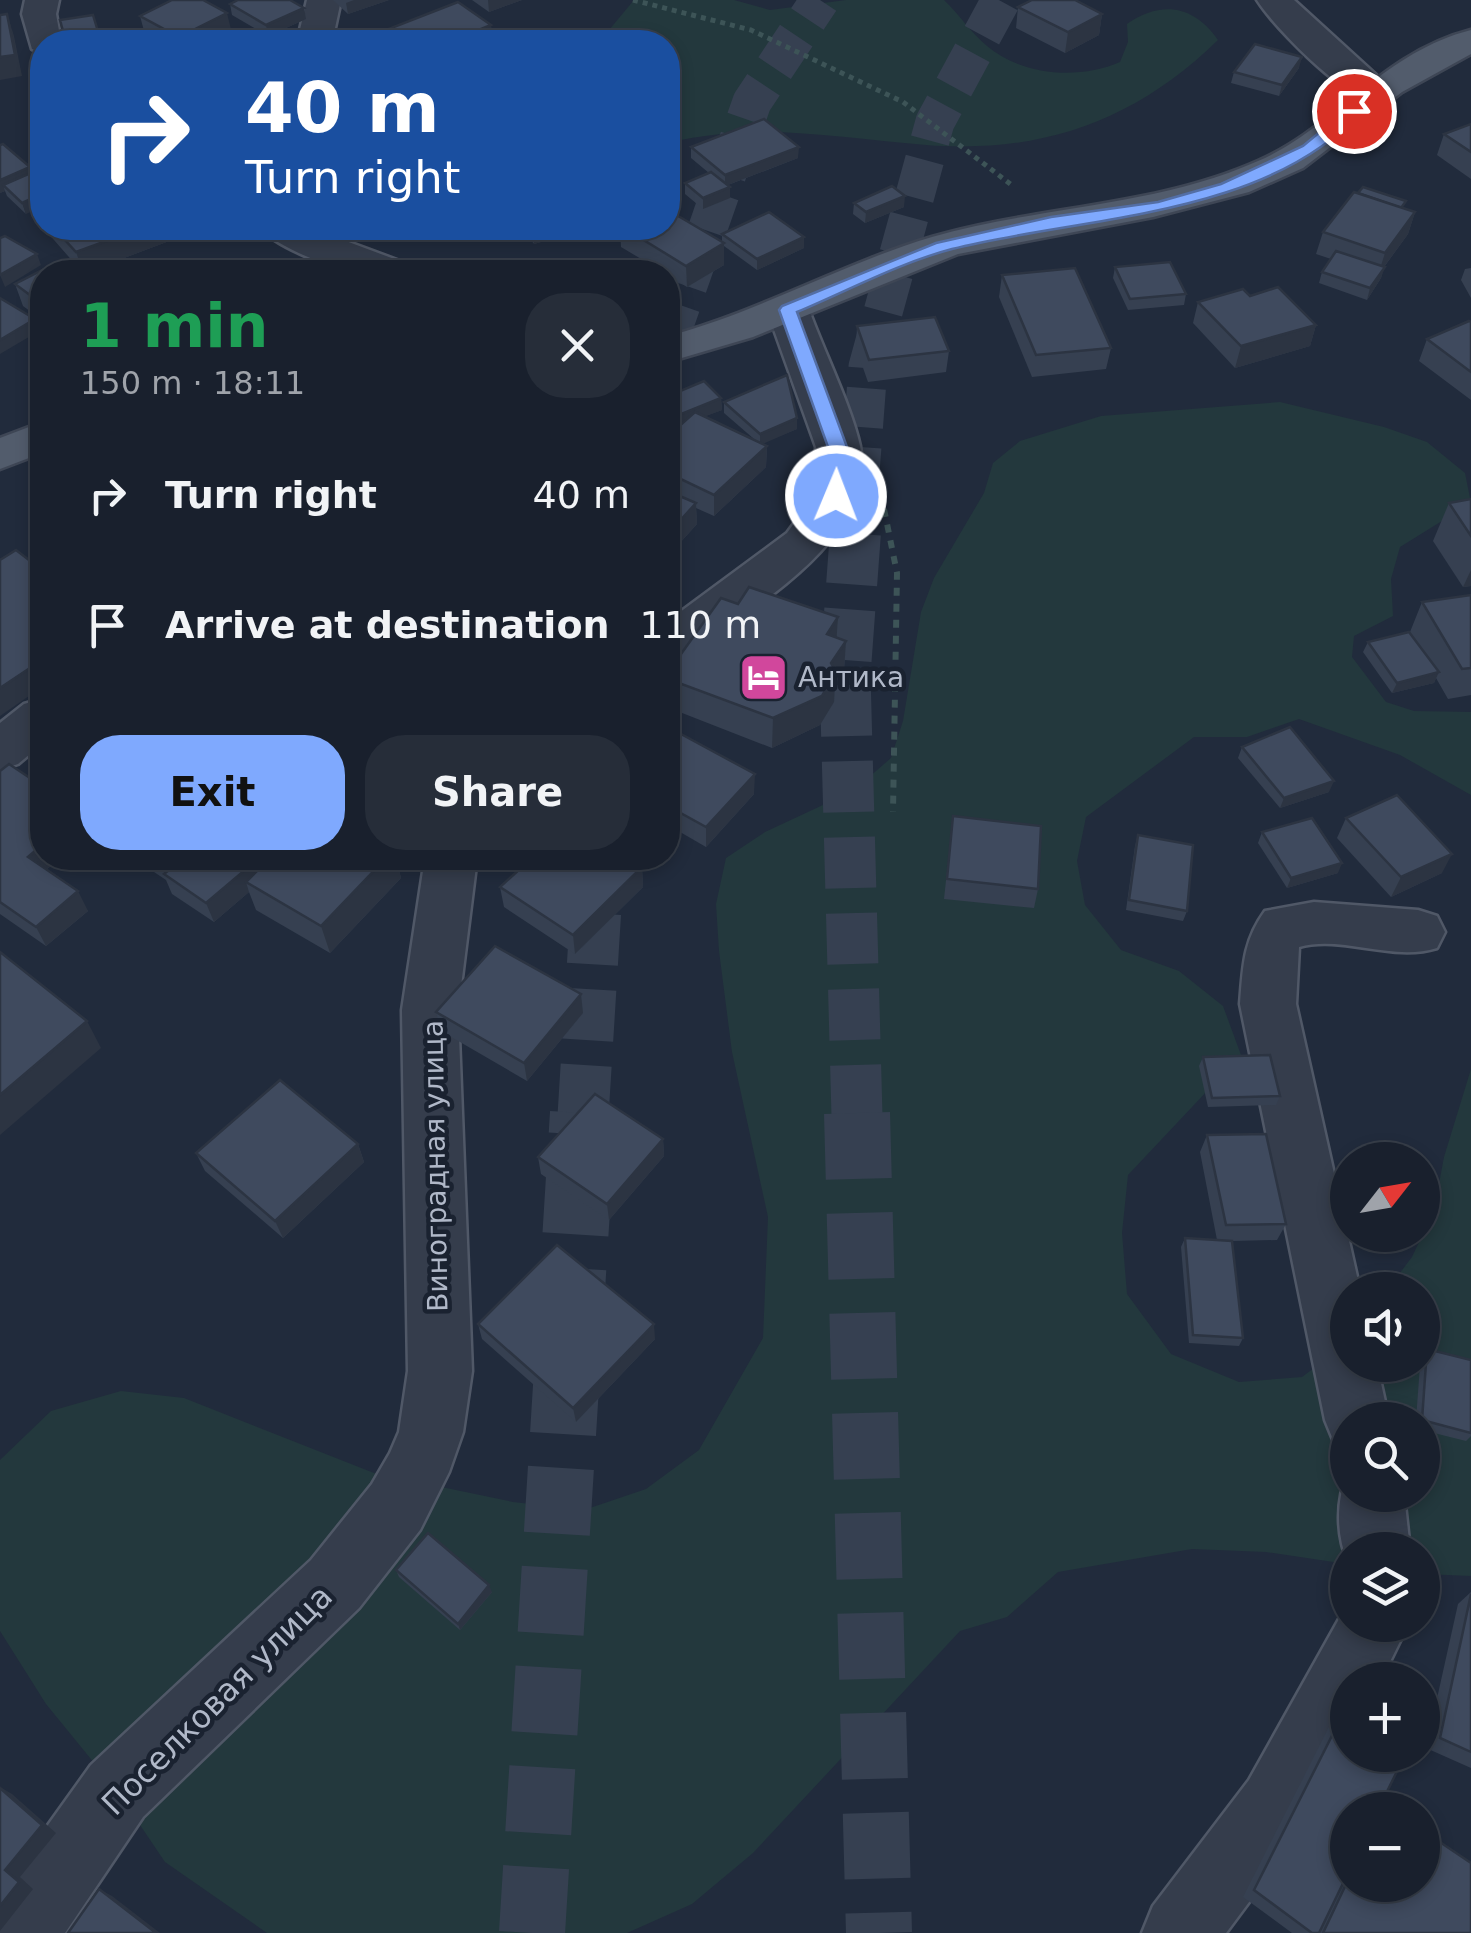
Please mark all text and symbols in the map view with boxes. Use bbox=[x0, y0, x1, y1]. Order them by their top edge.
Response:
text: 40 m bbox=[245, 67, 440, 149]
pin bbox=[1312, 69, 1397, 154]
icon: right bbox=[80, 70, 210, 200]
icon: arrive bbox=[1327, 84, 1382, 139]
text: Turn right bbox=[245, 151, 460, 204]
text: 1 min bbox=[80, 291, 268, 361]
button: close bbox=[525, 293, 630, 398]
text: 150 m · 18:11 bbox=[80, 364, 305, 402]
position arrow bbox=[784, 444, 888, 548]
icon: right bbox=[80, 468, 135, 523]
text: Turn right bbox=[165, 473, 377, 517]
text: 40 m bbox=[533, 473, 630, 517]
icon: arrive bbox=[80, 598, 135, 653]
text: Arrive at destination bbox=[165, 603, 610, 647]
text: 110 m bbox=[640, 603, 761, 647]
hotel icon: Антика bbox=[737, 651, 789, 703]
place label: Антика bbox=[798, 661, 904, 694]
button: Exit bbox=[80, 735, 345, 850]
button: Share bbox=[365, 735, 630, 850]
street label: Виноградная улица bbox=[416, 1020, 455, 1312]
north arrow bbox=[1330, 1142, 1440, 1252]
map controls bbox=[1330, 1142, 1440, 1902]
button: sound bbox=[1330, 1272, 1440, 1382]
button: search bbox=[1330, 1402, 1440, 1512]
button: layers bbox=[1330, 1532, 1440, 1642]
street label: Поселковая улица bbox=[94, 1577, 340, 1823]
button: + bbox=[1330, 1662, 1440, 1772]
button: − bbox=[1330, 1792, 1440, 1902]

